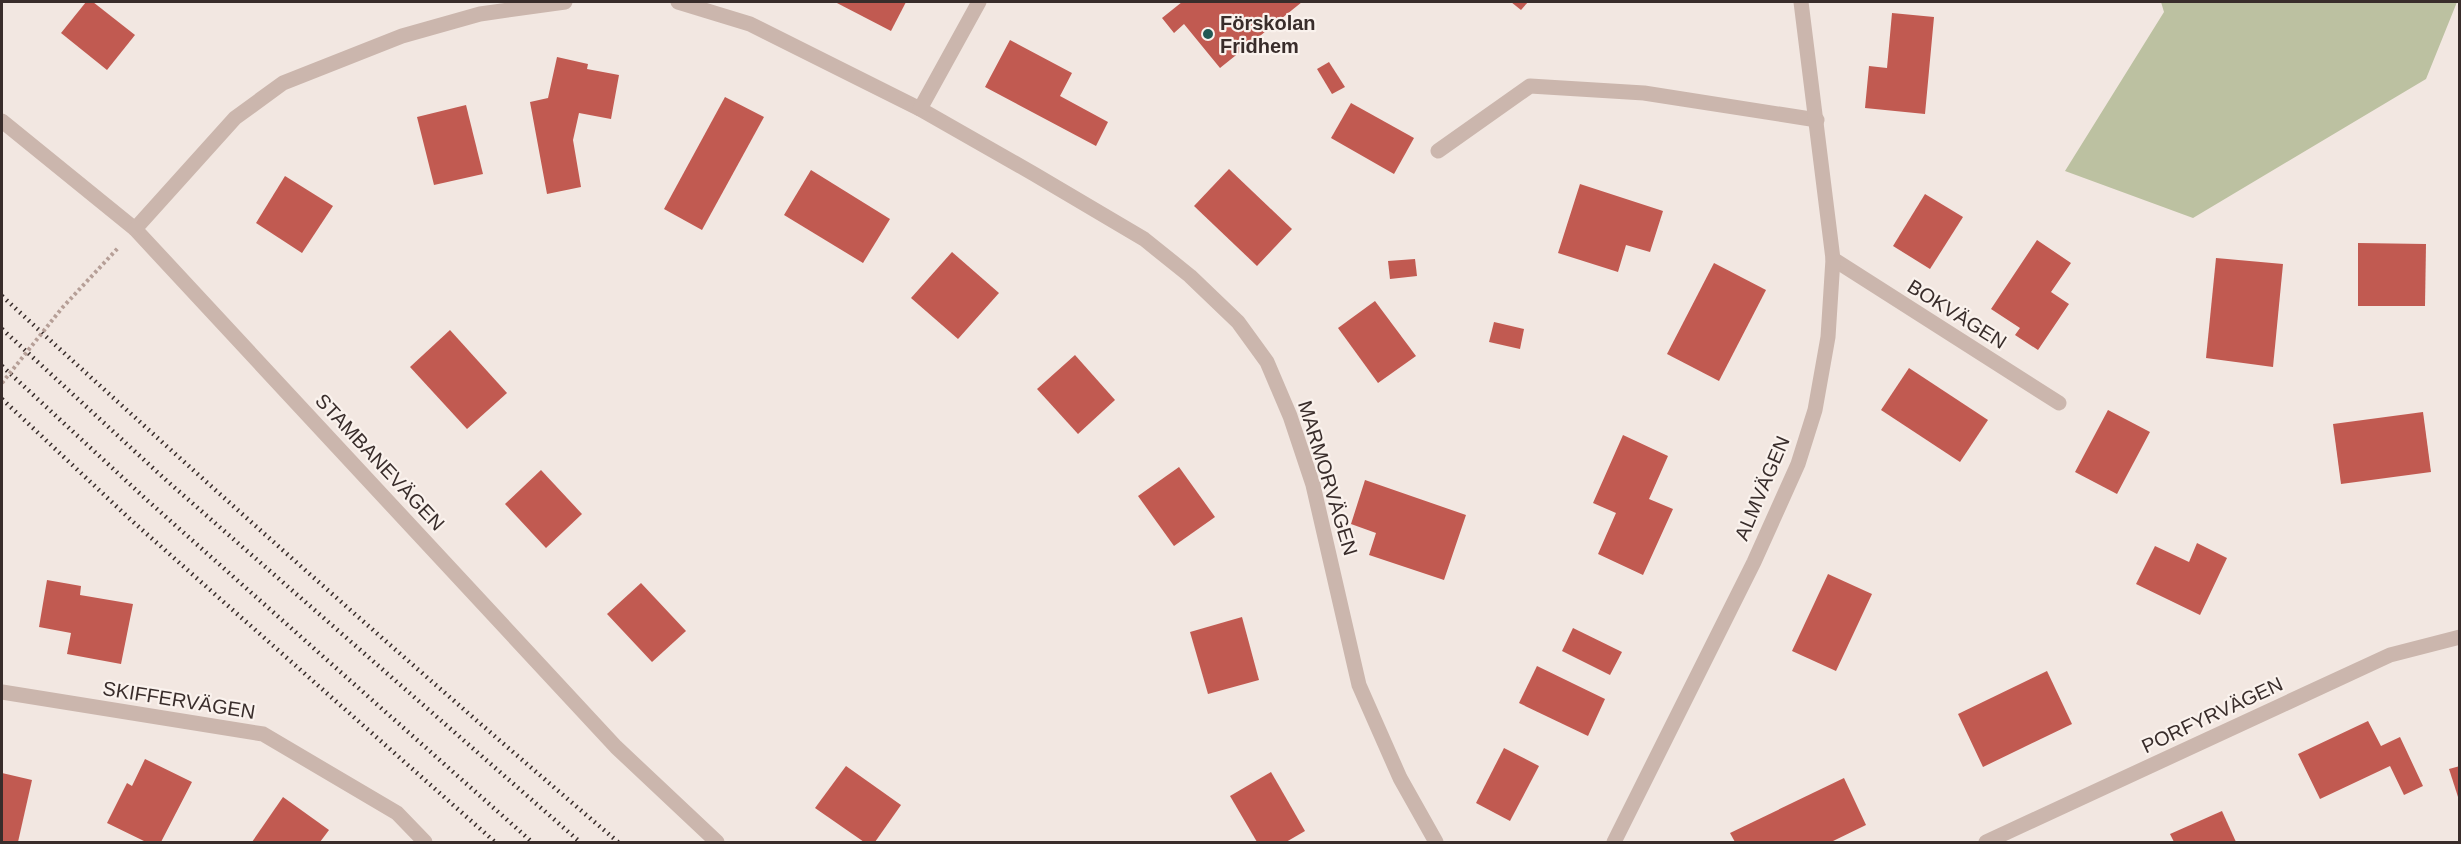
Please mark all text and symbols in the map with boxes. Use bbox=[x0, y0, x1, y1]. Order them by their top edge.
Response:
place label: Förskolan Fridhem bbox=[1220, 12, 1316, 57]
marker: Förskolan Fridhem bbox=[1201, 27, 1215, 41]
street label: BOKVÄGEN bbox=[1904, 275, 2010, 353]
street label: STAMBANEVÄGEN bbox=[311, 389, 449, 535]
street label: MARMORVÄGEN bbox=[1294, 398, 1362, 558]
street label: ALMVÄGEN bbox=[1730, 433, 1794, 543]
street label: PORFYRVÄGEN bbox=[2138, 673, 2286, 757]
street label: SKIFFERVÄGEN bbox=[101, 677, 257, 723]

